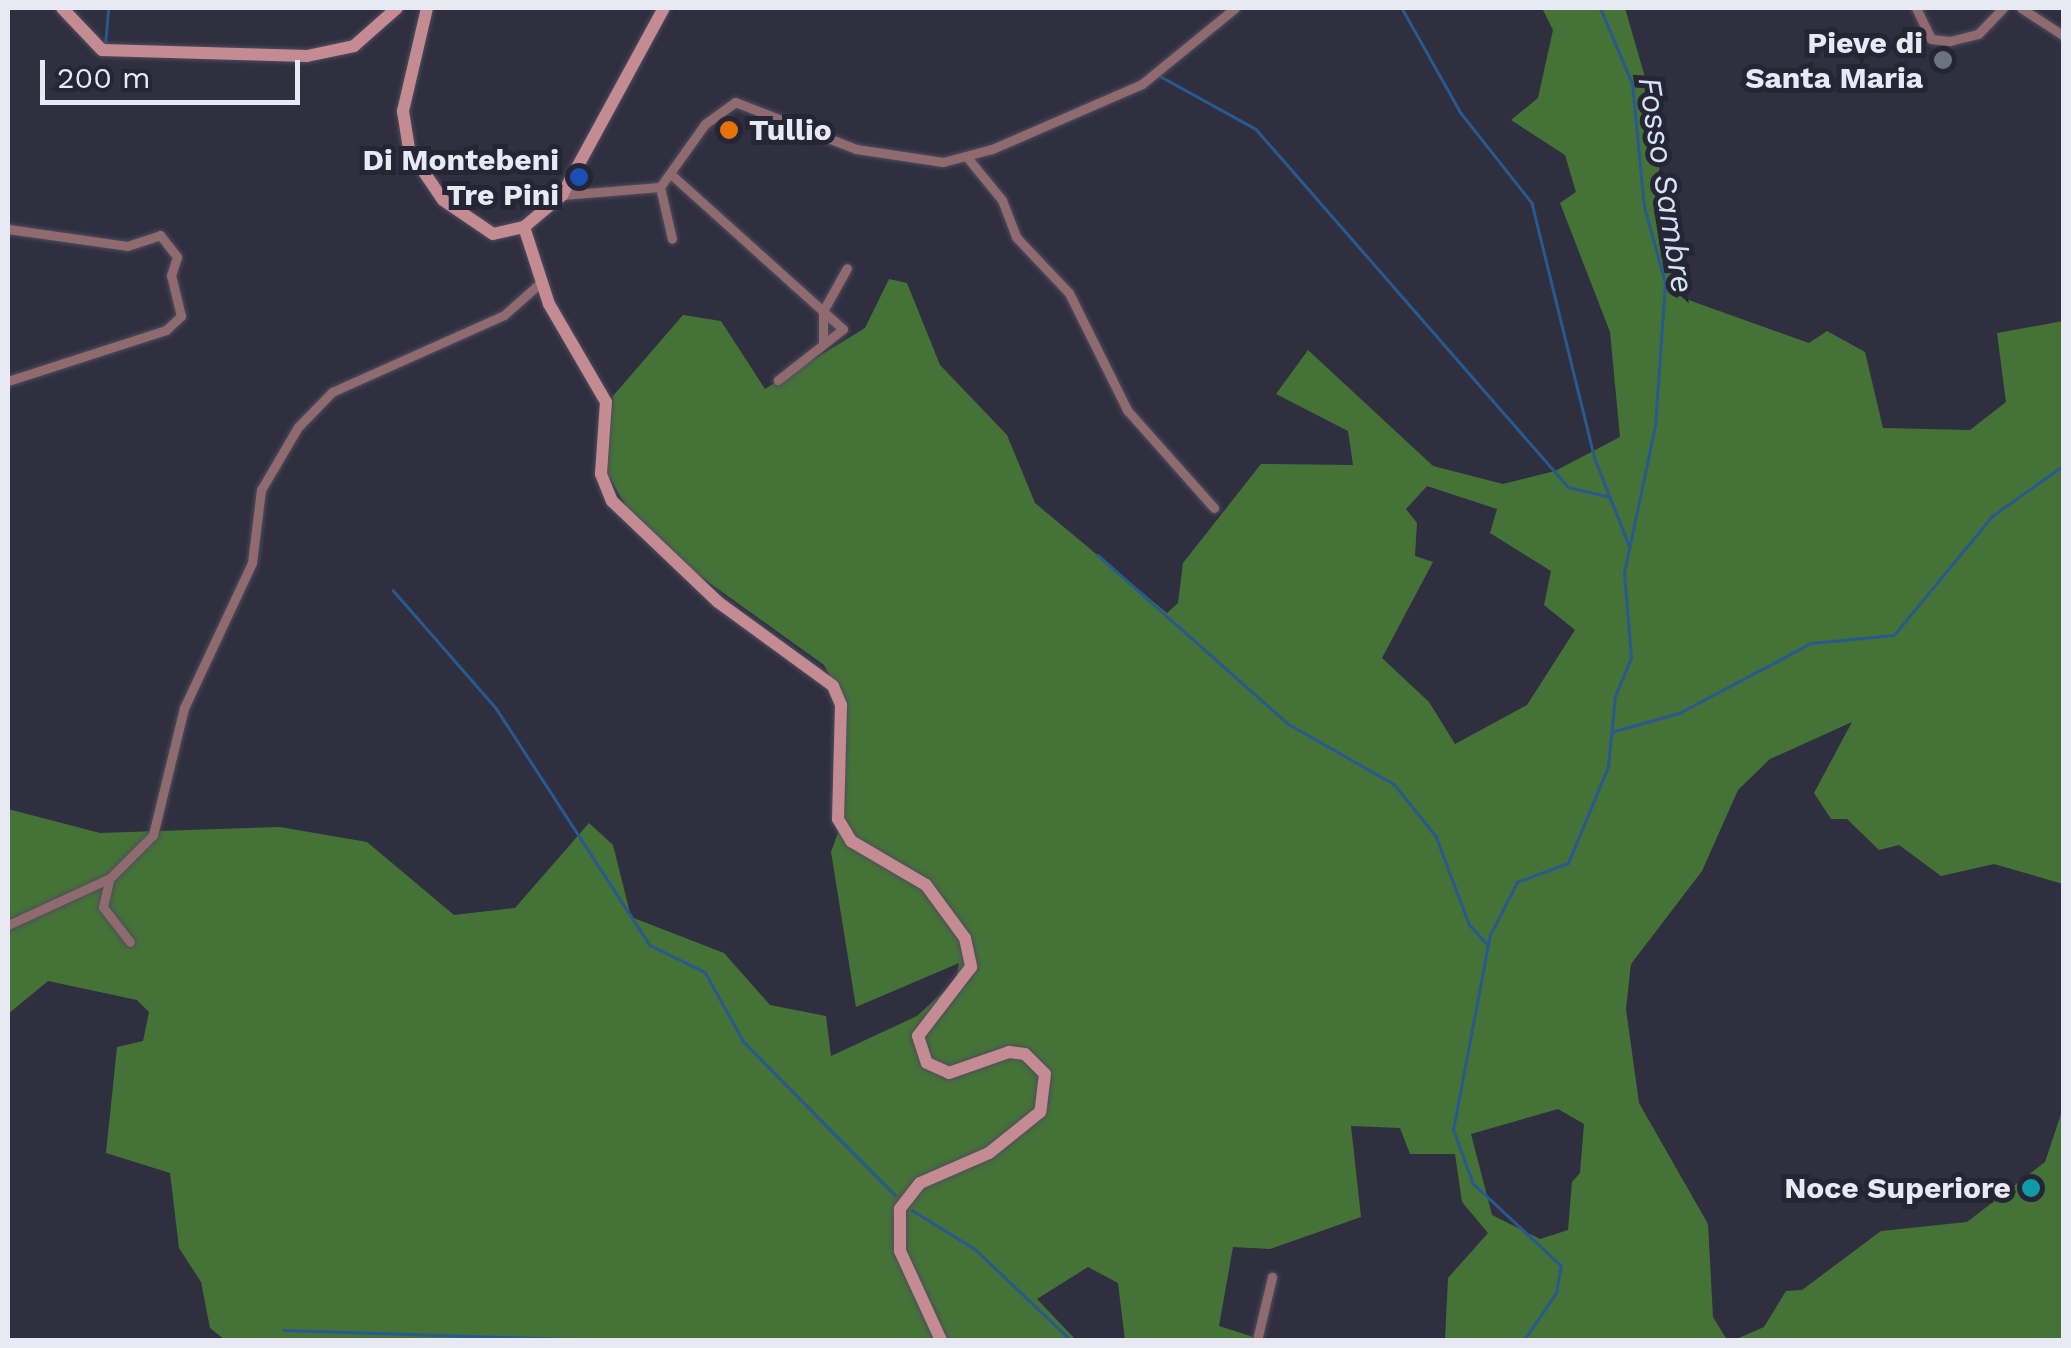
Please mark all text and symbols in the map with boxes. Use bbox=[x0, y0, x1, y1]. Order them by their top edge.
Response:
place label: Pieve di Santa Maria bbox=[1745, 25, 1923, 96]
scale bar bbox=[45, 40, 305, 102]
marker: Pieve di Santa Maria bbox=[1932, 49, 1954, 71]
text: 200 m bbox=[57, 60, 151, 95]
water label: Fosso Sambre bbox=[1630, 74, 1702, 296]
place label: Tullio bbox=[749, 112, 832, 148]
marker: Tullio bbox=[718, 119, 740, 141]
place label: Di Montebeni Tre Pini bbox=[363, 142, 559, 212]
marker: Di Montebeni Tre Pini bbox=[568, 166, 590, 188]
place label: Noce Superiore bbox=[1784, 1170, 2011, 1206]
marker: Noce Superiore bbox=[2020, 1177, 2042, 1199]

